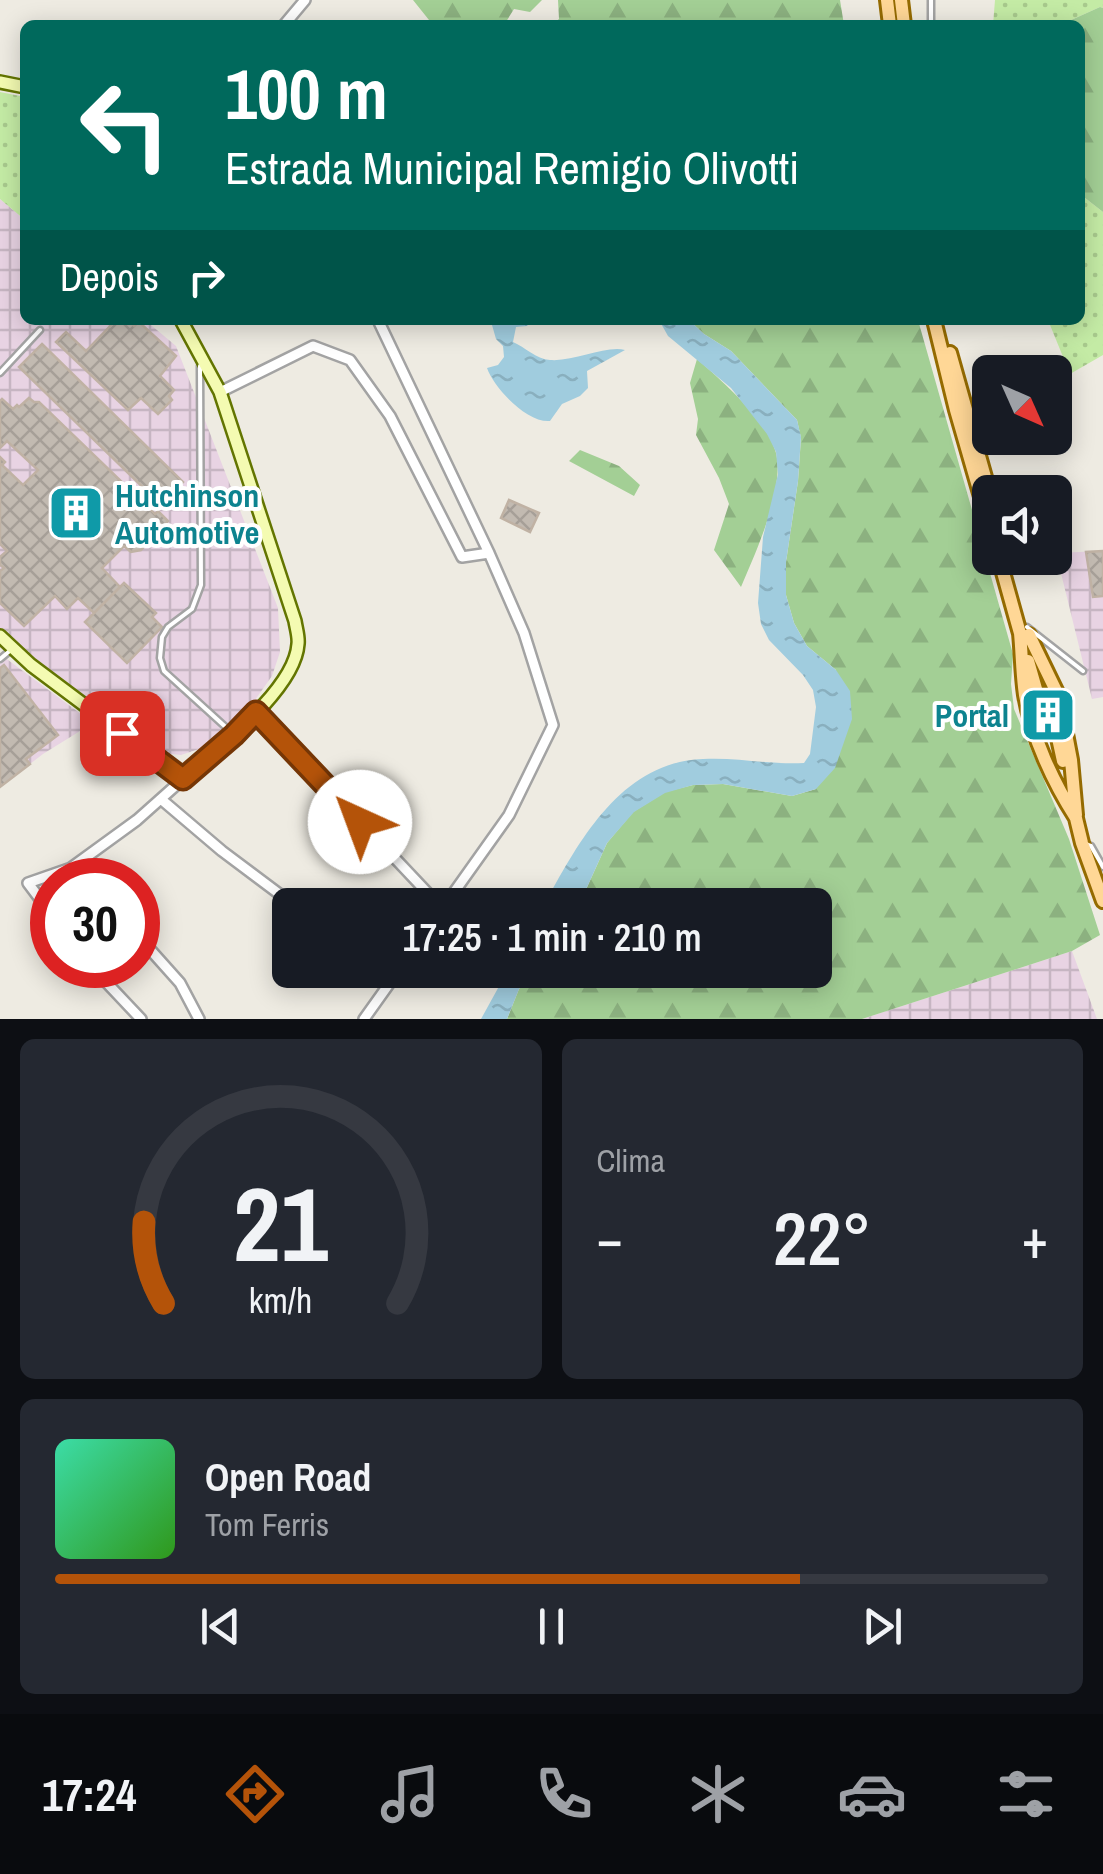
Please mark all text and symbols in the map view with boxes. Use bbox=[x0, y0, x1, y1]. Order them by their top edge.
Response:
text: 100 m bbox=[225, 47, 388, 141]
icon: left bbox=[60, 60, 190, 190]
text: Estrada Municipal Remigio Olivotti bbox=[225, 137, 799, 198]
icon: right bbox=[179, 250, 234, 305]
text: Depois bbox=[60, 252, 159, 303]
north arrow bbox=[972, 355, 1072, 455]
map controls bbox=[972, 355, 1072, 575]
place label: Hutchinson Automotive bbox=[115, 474, 259, 554]
button: sound bbox=[972, 475, 1072, 575]
building icon: Hutchinson Automotive bbox=[46, 483, 106, 543]
building icon: Portal bbox=[1018, 685, 1078, 745]
pin bbox=[80, 691, 165, 776]
place label: Portal bbox=[935, 694, 1009, 737]
icon: arrive bbox=[95, 706, 150, 761]
position arrow bbox=[308, 770, 412, 874]
speed limit sign: 30 bbox=[30, 858, 160, 988]
text: 17:25 · 1 min · 210 m bbox=[402, 912, 702, 963]
text: Clima bbox=[597, 1139, 665, 1182]
text: 21 bbox=[233, 1153, 329, 1293]
text: 22° bbox=[773, 1187, 871, 1288]
text: − bbox=[597, 1201, 623, 1275]
text: + bbox=[1022, 1201, 1048, 1275]
text: km/h bbox=[249, 1276, 313, 1324]
text: Open Road bbox=[205, 1452, 371, 1503]
text: Tom Ferris bbox=[205, 1503, 329, 1546]
icon: previous bbox=[193, 1599, 248, 1654]
icon: pause bbox=[524, 1599, 579, 1654]
icon: next bbox=[855, 1599, 910, 1654]
icon: directions bbox=[220, 1759, 290, 1829]
icon: music bbox=[375, 1759, 445, 1829]
icon: phone bbox=[529, 1759, 599, 1829]
icon: climate bbox=[683, 1759, 753, 1829]
icon: car bbox=[837, 1759, 907, 1829]
icon: filters bbox=[991, 1759, 1061, 1829]
text: 17:24 bbox=[42, 1764, 136, 1825]

